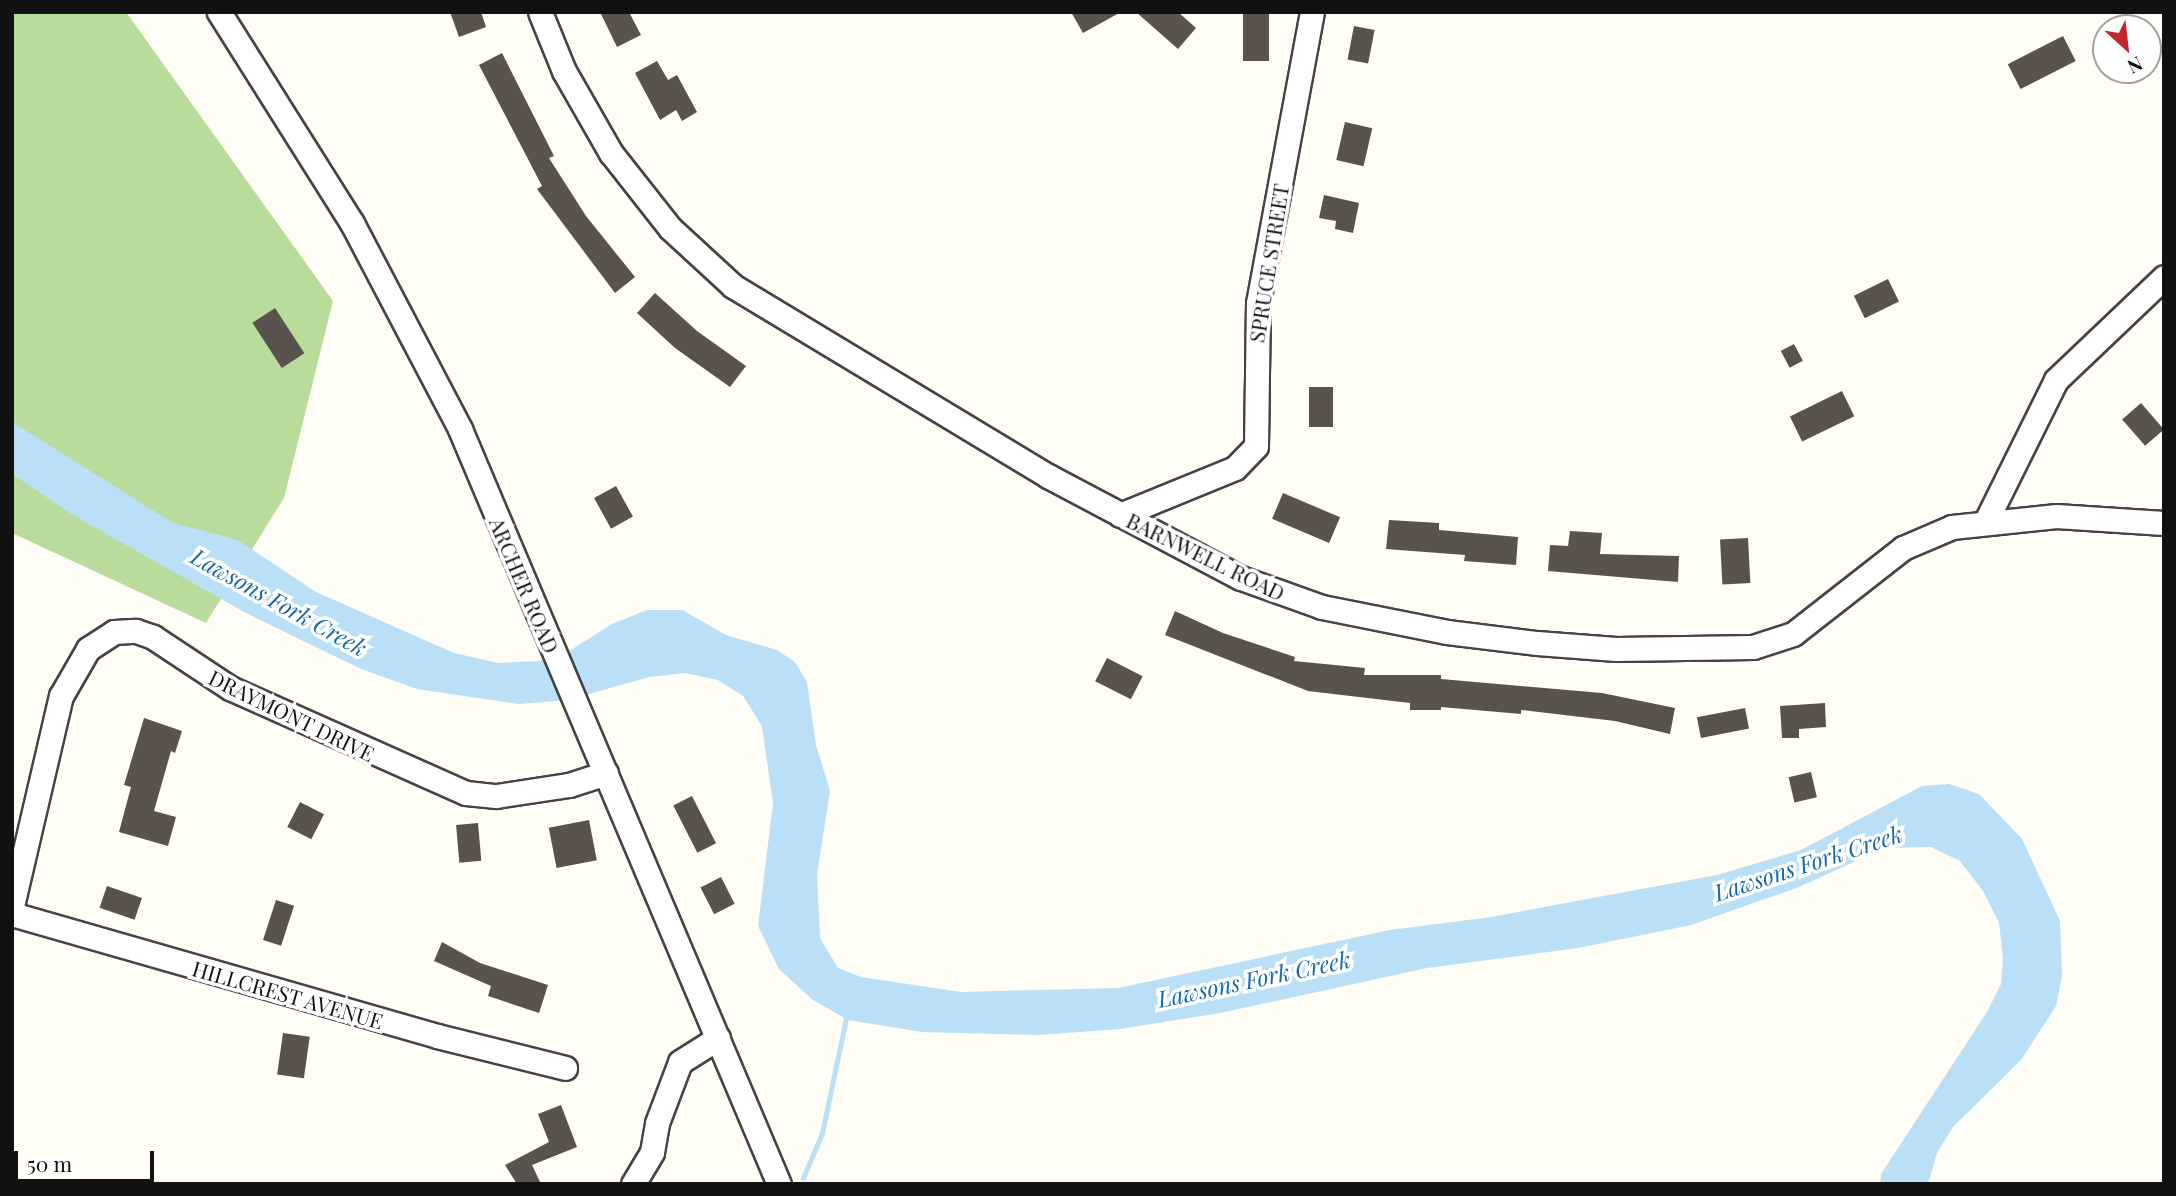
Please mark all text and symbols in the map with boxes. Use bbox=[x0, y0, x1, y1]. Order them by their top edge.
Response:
north arrow bbox=[2092, 14, 2162, 84]
text: N bbox=[2124, 51, 2148, 81]
street label: SPRUCE STREET bbox=[1243, 182, 1293, 344]
street label: BARNWELL ROAD bbox=[1123, 507, 1289, 605]
street label: ARCHER ROAD bbox=[485, 513, 565, 657]
water label: Lawsons Fork Creek bbox=[186, 542, 372, 662]
street label: DRAYMONT DRIVE bbox=[205, 664, 379, 766]
water label: Lawsons Fork Creek bbox=[1710, 820, 1906, 906]
water label: Lawsons Fork Creek bbox=[1155, 945, 1353, 1013]
street label: HILLCREST AVENUE bbox=[189, 955, 387, 1033]
scale bar bbox=[18, 1136, 158, 1180]
text: 50 m bbox=[27, 1149, 72, 1177]

